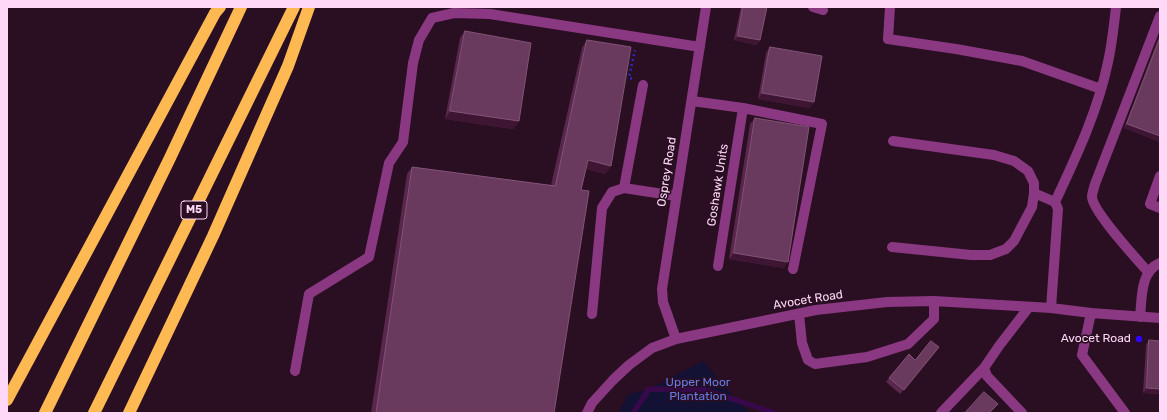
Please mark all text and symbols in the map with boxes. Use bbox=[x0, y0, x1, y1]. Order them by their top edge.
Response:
street label: Osprey Road bbox=[654, 136, 680, 208]
street label: Goshawk Units bbox=[704, 143, 732, 227]
road number: M5 bbox=[181, 201, 207, 219]
street label: Avocet Road bbox=[772, 287, 844, 313]
place label: Avocet Road bbox=[1061, 332, 1131, 346]
marker: Avocet Road bbox=[1134, 334, 1144, 344]
park label: Upper Moor Plantation bbox=[666, 376, 730, 404]

